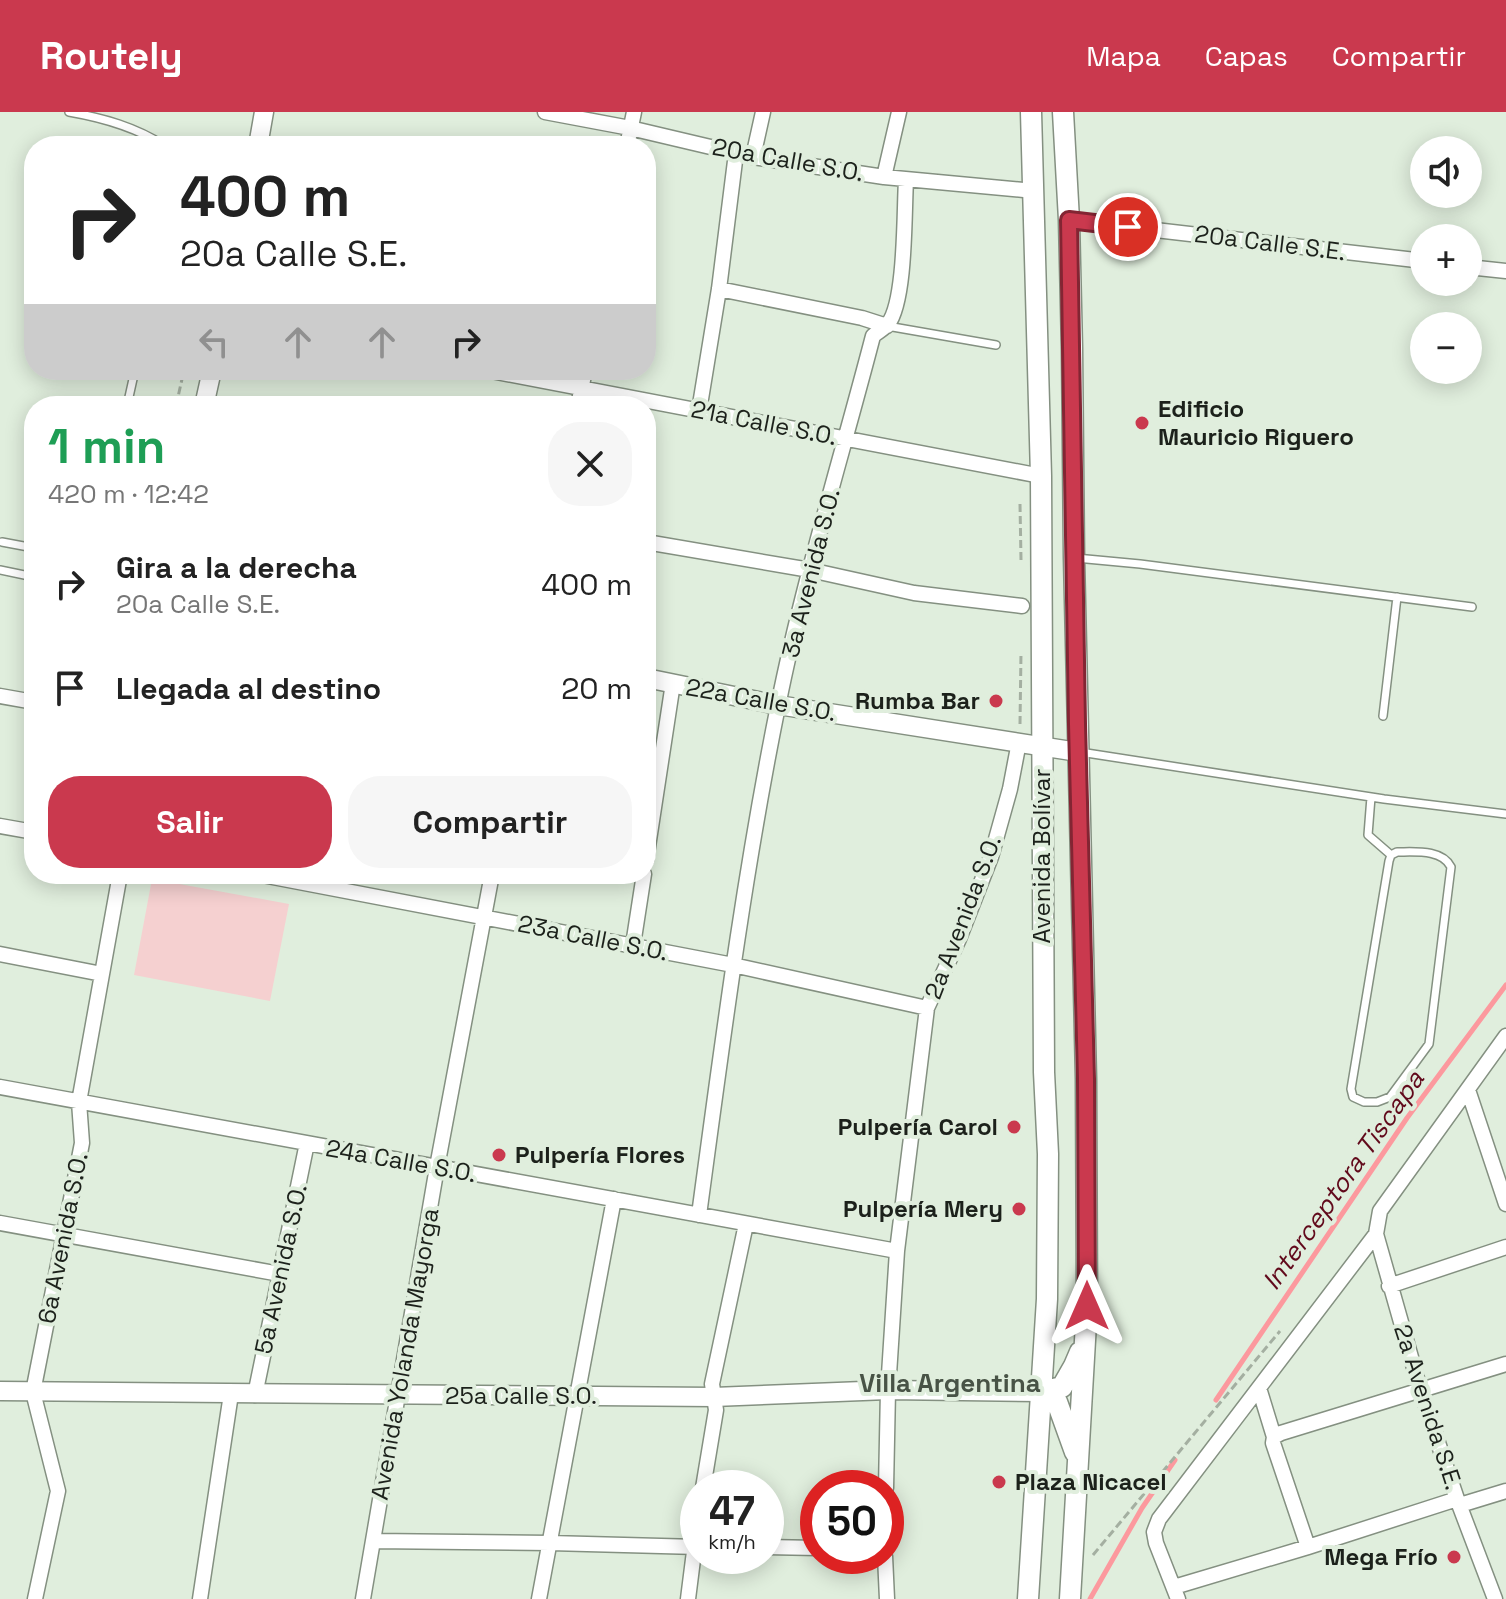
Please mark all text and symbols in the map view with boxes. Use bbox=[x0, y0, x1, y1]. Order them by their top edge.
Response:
text: Routely bbox=[40, 32, 183, 80]
text: Mapa bbox=[1086, 38, 1161, 74]
text: Capas bbox=[1205, 38, 1288, 74]
text: Compartir bbox=[1332, 38, 1466, 74]
street label: 20a Calle S.O. bbox=[710, 131, 866, 188]
map controls bbox=[1410, 136, 1482, 384]
button: sound bbox=[1410, 136, 1482, 208]
text: 400 m bbox=[180, 161, 350, 232]
icon: right bbox=[48, 168, 152, 272]
pin bbox=[1094, 193, 1162, 261]
icon: arrive bbox=[1106, 205, 1150, 249]
street label: 20a Calle S.E. bbox=[1193, 218, 1347, 267]
button: + bbox=[1410, 224, 1482, 296]
text: 20a Calle S.E. bbox=[180, 231, 407, 277]
button: − bbox=[1410, 312, 1482, 384]
icon: left bbox=[192, 320, 236, 364]
icon: ahead bbox=[276, 320, 320, 364]
icon: ahead bbox=[360, 320, 404, 364]
icon: right bbox=[444, 320, 488, 364]
street label: 21a Calle S.O. bbox=[689, 393, 840, 452]
place label: Edificio Mauricio Riguero bbox=[1158, 393, 1354, 452]
marker: Edificio Mauricio Riguero bbox=[1133, 414, 1151, 432]
text: 1 min bbox=[48, 416, 165, 477]
button: close bbox=[548, 422, 632, 506]
text: 420 m · 12:42 bbox=[48, 477, 209, 511]
street label: 3a Avenida S.O. bbox=[775, 485, 847, 661]
text: Gira a la derecha bbox=[116, 548, 357, 587]
icon: right bbox=[48, 562, 92, 606]
text: 400 m bbox=[541, 565, 632, 604]
text: 20a Calle S.E. bbox=[116, 587, 280, 621]
icon: arrive bbox=[48, 666, 92, 710]
text: Llegada al destino bbox=[116, 669, 381, 708]
text: 20 m bbox=[561, 669, 632, 708]
street label: 22a Calle S.O. bbox=[684, 671, 839, 728]
place label: Rumba Bar bbox=[855, 685, 980, 716]
marker: Rumba Bar bbox=[987, 692, 1005, 710]
street label: Avenida Bolívar bbox=[1026, 768, 1057, 944]
button: Salir bbox=[48, 776, 332, 868]
button: Compartir bbox=[348, 776, 632, 868]
street label: 2a Avenida S.O. bbox=[917, 830, 1008, 1003]
street label: 23a Calle S.O. bbox=[516, 908, 671, 967]
water label: Interceptora Tiscapa bbox=[1254, 1063, 1432, 1296]
place label: Pulpería Carol bbox=[838, 1111, 998, 1142]
marker: Pulpería Carol bbox=[1005, 1118, 1023, 1136]
street label: 24a Calle S.O. bbox=[324, 1132, 479, 1189]
place label: Pulpería Flores bbox=[515, 1139, 685, 1170]
marker: Pulpería Flores bbox=[490, 1146, 508, 1164]
street label: 6a Avenida S.O. bbox=[31, 1150, 94, 1326]
street label: 5a Avenida S.O. bbox=[247, 1181, 314, 1357]
place label: Pulpería Mery bbox=[843, 1193, 1003, 1224]
marker: Pulpería Mery bbox=[1010, 1200, 1028, 1218]
street label: Avenida Yolanda Mayorga bbox=[364, 1205, 445, 1502]
position arrow bbox=[1045, 1264, 1129, 1348]
street label: 2a Avenida S.E. bbox=[1387, 1320, 1470, 1493]
district label: Villa Argentina bbox=[859, 1366, 1041, 1400]
street label: 25a Calle S.O. bbox=[445, 1380, 597, 1411]
place label: Plaza Nicacel bbox=[1015, 1466, 1167, 1497]
speed limit sign: 50 bbox=[800, 1470, 904, 1574]
marker: Plaza Nicacel bbox=[990, 1473, 1008, 1491]
text: 47 bbox=[709, 1486, 755, 1537]
text: km/h bbox=[708, 1529, 756, 1555]
place label: Mega Frío bbox=[1324, 1541, 1438, 1572]
marker: Mega Frío bbox=[1445, 1548, 1463, 1566]

